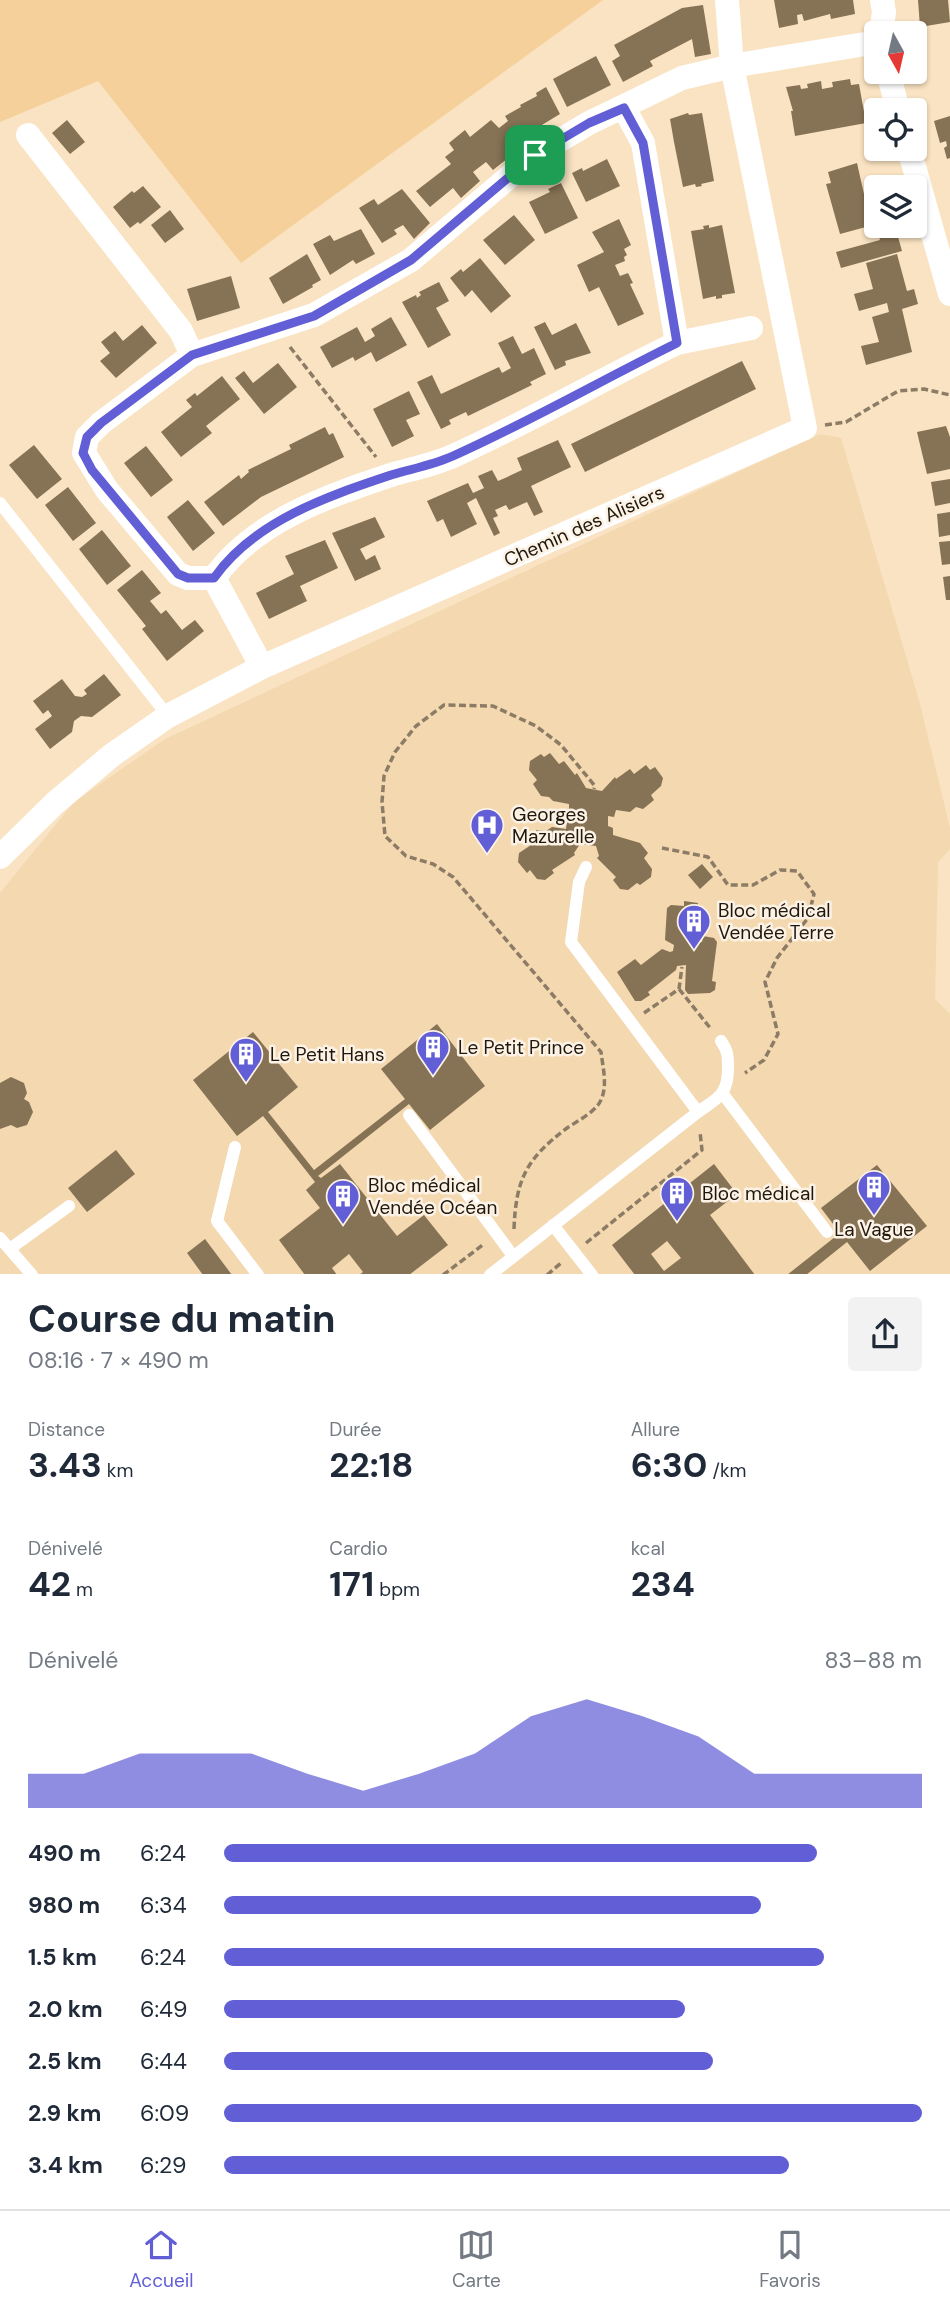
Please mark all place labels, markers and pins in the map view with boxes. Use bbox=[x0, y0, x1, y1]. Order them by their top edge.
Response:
pin bbox=[505, 125, 565, 185]
place label: Georges Mazurelle bbox=[512, 802, 595, 849]
hospital icon: Georges Mazurelle bbox=[468, 806, 506, 855]
place label: Bloc médical Vendée Terre bbox=[718, 898, 834, 945]
building icon: Bloc médical Vendée Terre bbox=[675, 902, 713, 951]
building icon: Le Petit Prince bbox=[414, 1028, 452, 1077]
building icon: Le Petit Hans bbox=[227, 1035, 265, 1084]
place label: Le Petit Prince bbox=[458, 1035, 584, 1060]
place label: Le Petit Hans bbox=[270, 1042, 385, 1067]
building icon: La Vague bbox=[855, 1168, 893, 1217]
place label: Bloc médical Vendée Océan bbox=[368, 1173, 497, 1220]
building icon: Bloc médical bbox=[658, 1174, 696, 1223]
building icon: Bloc médical Vendée Océan bbox=[324, 1177, 362, 1226]
place label: Bloc médical bbox=[702, 1181, 815, 1206]
place label: La Vague bbox=[834, 1217, 914, 1242]

